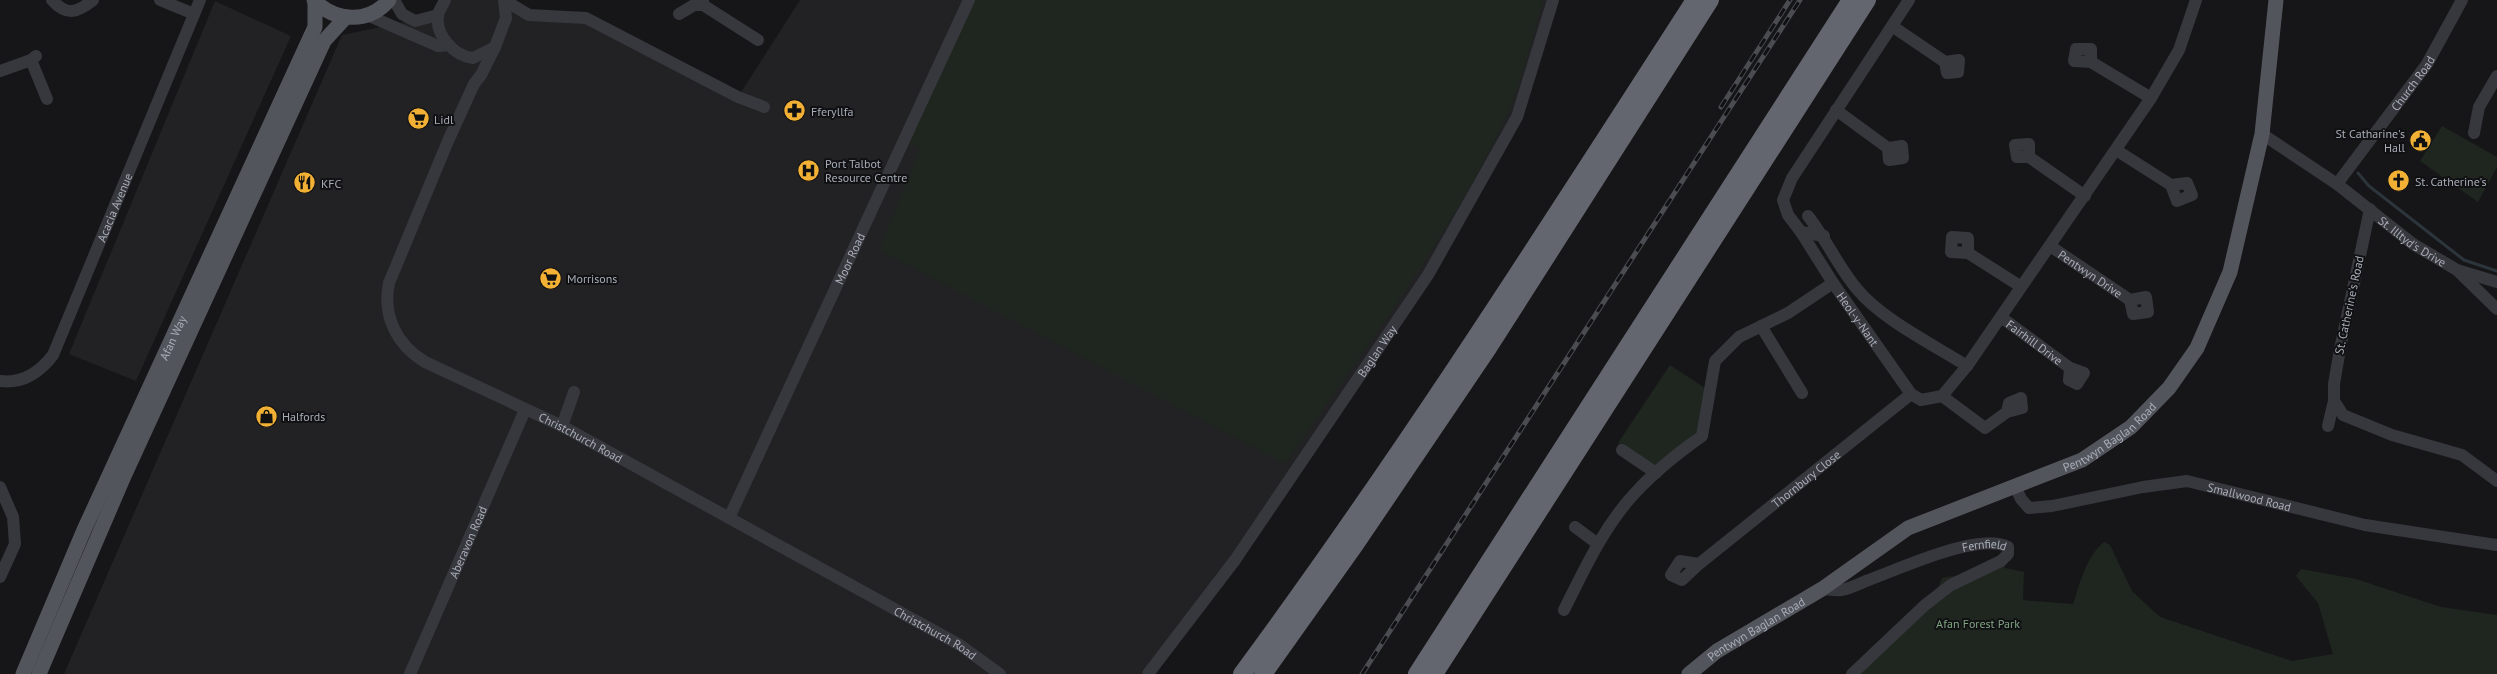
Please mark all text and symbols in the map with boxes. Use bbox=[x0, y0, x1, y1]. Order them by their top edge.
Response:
street label: Church Road bbox=[2387, 53, 2438, 114]
pharmacy icon: Fferyllfa bbox=[783, 99, 807, 123]
place label: Fferyllfa bbox=[811, 104, 854, 119]
supermarket icon: Lidl bbox=[406, 107, 430, 131]
place label: Lidl bbox=[434, 112, 454, 127]
place label: St Catharine's Hall bbox=[2335, 126, 2405, 155]
public building icon: St Catharine's Hall bbox=[2409, 128, 2433, 152]
place label: Port Talbot Resource Centre bbox=[825, 156, 907, 185]
hospital icon: Port Talbot Resource Centre bbox=[797, 158, 821, 182]
church icon: St. Catherine's bbox=[2387, 169, 2411, 193]
street label: Acacia Avenue bbox=[93, 171, 135, 244]
restaurant icon: KFC bbox=[293, 171, 317, 195]
place label: St. Catherine's bbox=[2415, 174, 2487, 189]
place label: KFC bbox=[321, 176, 342, 191]
street label: St. Illtyd's Drive bbox=[2376, 212, 2449, 270]
street label: Moor Road bbox=[831, 230, 868, 287]
street label: Pentwyn Drive bbox=[2056, 246, 2126, 300]
street label: St. Catherine's Road bbox=[2331, 254, 2367, 356]
supermarket icon: Morrisons bbox=[539, 266, 563, 290]
place label: Morrisons bbox=[567, 271, 617, 286]
street label: Heol-y-Nant bbox=[1834, 289, 1882, 349]
street label: Afan Way bbox=[156, 313, 189, 362]
street label: Fairhill Drive bbox=[2004, 316, 2066, 368]
street label: Baglan Way bbox=[1354, 322, 1400, 380]
street label: Pentwyn Baglan Road bbox=[2060, 399, 2159, 474]
shop icon: Halfords bbox=[254, 404, 278, 428]
place label: Halfords bbox=[282, 409, 325, 424]
street label: Christchurch Road bbox=[536, 409, 625, 465]
street label: Thornbury Close bbox=[1768, 446, 1843, 511]
street label: Smallwood Road bbox=[2206, 479, 2293, 514]
street label: Aberavon Road bbox=[445, 504, 490, 580]
street label: Fernfield bbox=[1960, 536, 2009, 554]
street label: Pentwyn Baglan Road bbox=[1704, 593, 1807, 664]
street label: Christchurch Road bbox=[892, 603, 980, 662]
park label: Afan Forest Park bbox=[1936, 616, 2020, 631]

